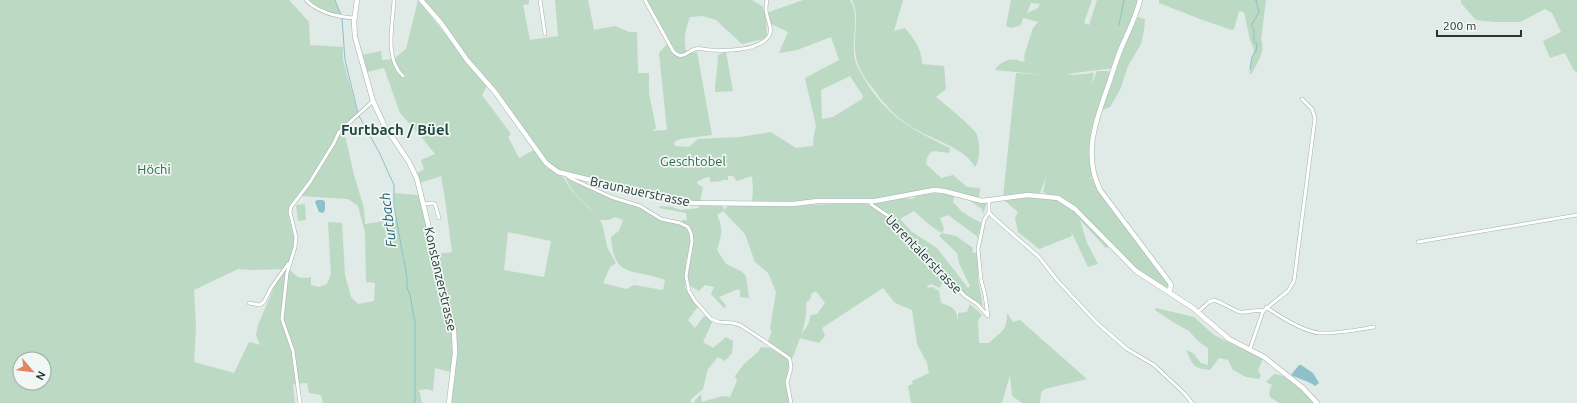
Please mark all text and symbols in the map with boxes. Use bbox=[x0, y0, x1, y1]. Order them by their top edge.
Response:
scale bar bbox=[1437, 12, 1521, 38]
text: 200 m bbox=[1443, 19, 1476, 32]
district label: Furtbach / Büel bbox=[341, 121, 450, 138]
park label: Geschtobel bbox=[660, 154, 726, 168]
park label: Höchi bbox=[137, 162, 171, 176]
street label: Braunauerstrasse bbox=[589, 174, 691, 208]
water label: Furtbach bbox=[377, 192, 399, 248]
street label: Uerentalerstrasse bbox=[883, 212, 965, 296]
street label: Konstanzerstrasse bbox=[422, 226, 460, 332]
north arrow bbox=[12, 351, 52, 391]
text: N bbox=[34, 369, 48, 382]

